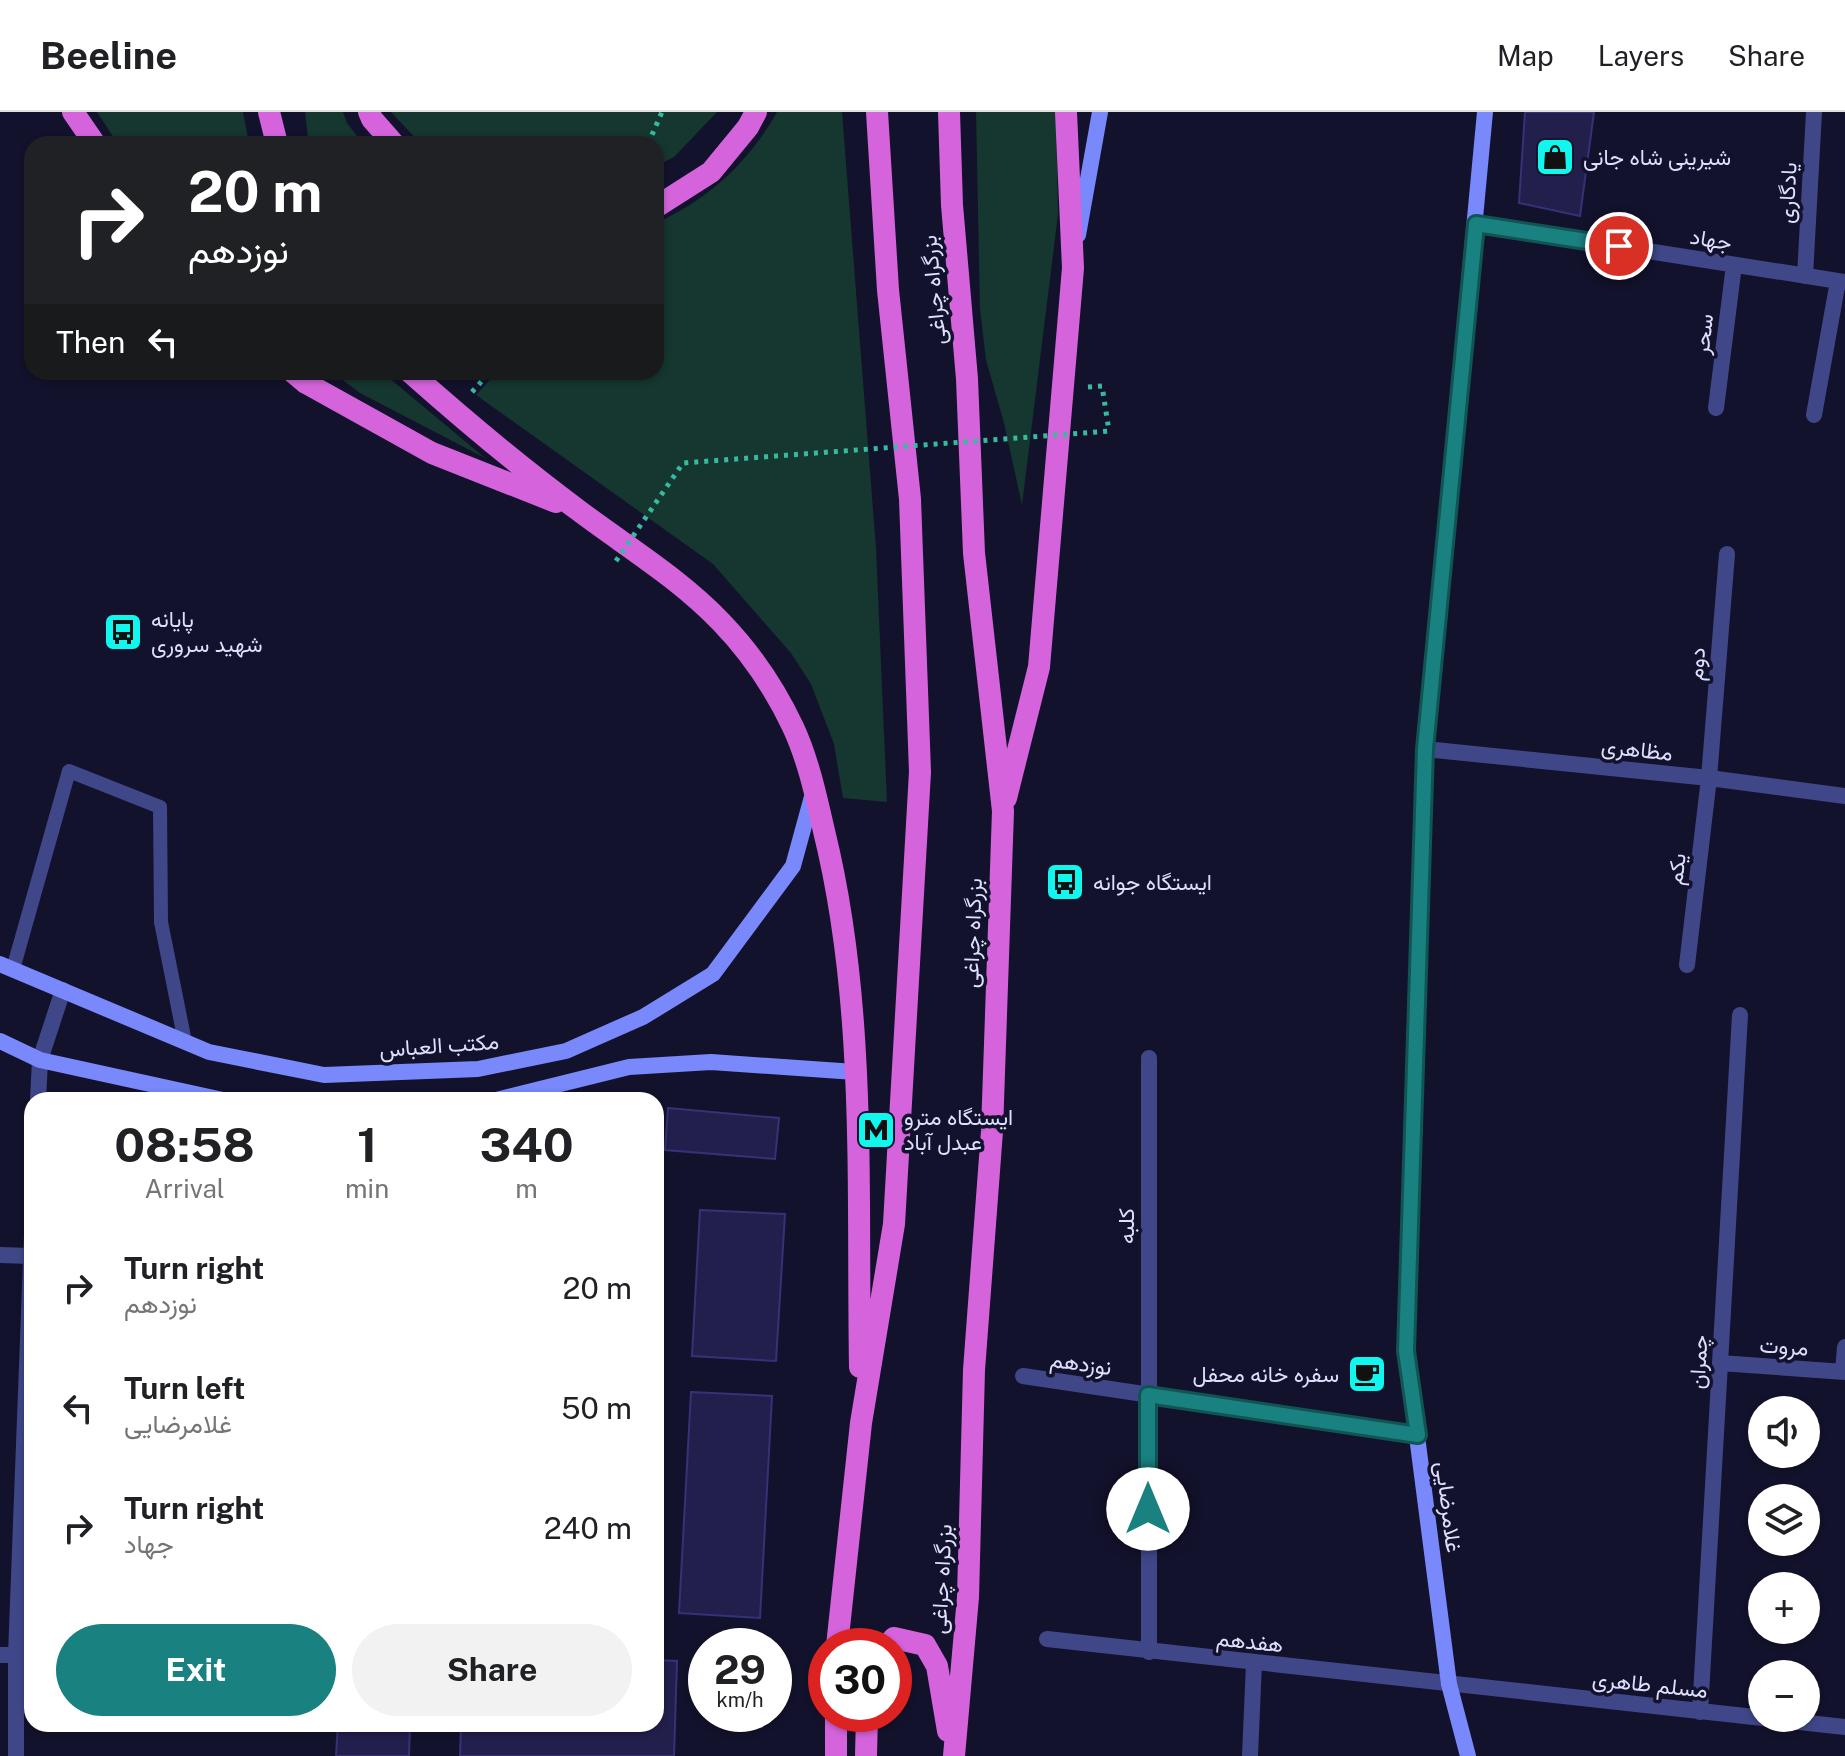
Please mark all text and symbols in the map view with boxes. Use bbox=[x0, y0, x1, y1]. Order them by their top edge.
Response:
text: Beeline bbox=[40, 33, 177, 78]
text: Map bbox=[1497, 39, 1554, 72]
text: Layers bbox=[1598, 39, 1684, 72]
text: Share bbox=[1728, 39, 1805, 72]
shop icon: شیرینی شاه جانی bbox=[1534, 136, 1576, 178]
place label: شیرینی شاه جانی bbox=[1583, 144, 1731, 171]
text: 20 m bbox=[188, 159, 322, 225]
street label: یادگاری bbox=[1772, 162, 1803, 224]
icon: right bbox=[56, 168, 160, 272]
pin bbox=[1585, 212, 1653, 280]
street label: جهاد bbox=[1688, 223, 1734, 256]
icon: arrive bbox=[1597, 224, 1641, 268]
text: نوزدهم bbox=[188, 229, 289, 271]
street label: بزرگراه چراغی bbox=[915, 234, 953, 346]
street label: سحر bbox=[1687, 312, 1719, 357]
icon: left bbox=[141, 320, 185, 364]
text: Then bbox=[56, 324, 125, 360]
place label: پایانه شهید سروری bbox=[151, 606, 263, 658]
bus stop icon: پایانه شهید سروری bbox=[102, 611, 144, 653]
street label: دوم bbox=[1682, 646, 1712, 682]
street label: مظاهری bbox=[1600, 732, 1674, 767]
street label: یکم bbox=[1661, 852, 1693, 887]
bus stop icon: ایستگاه جوانه bbox=[1044, 861, 1086, 903]
place label: ایستگاه جوانه bbox=[1093, 869, 1212, 896]
street label: بزرگراه چراغی bbox=[957, 877, 989, 989]
street label: مکتب العباس bbox=[378, 1028, 500, 1063]
place label: ایستگاه مترو عبدل آباد bbox=[904, 1104, 1013, 1155]
metro station icon: ایستگاه مترو عبدل آباد bbox=[855, 1109, 897, 1151]
text: 08:58 bbox=[114, 1116, 255, 1173]
text: 1 bbox=[357, 1116, 377, 1173]
text: 340 bbox=[480, 1116, 574, 1173]
text: Arrival bbox=[144, 1173, 225, 1204]
text: min bbox=[345, 1173, 389, 1204]
text: m bbox=[515, 1173, 538, 1204]
street label: کلبه bbox=[1113, 1208, 1139, 1244]
text: Turn right bbox=[124, 1250, 264, 1286]
icon: right bbox=[56, 1266, 100, 1310]
text: 20 m bbox=[563, 1270, 632, 1306]
text: نوزدهم bbox=[124, 1288, 197, 1319]
street label: مروت bbox=[1759, 1331, 1809, 1362]
street label: چمران bbox=[1684, 1334, 1714, 1390]
street label: نوزدهم bbox=[1048, 1346, 1113, 1382]
cafe icon: سفره خانه محفل bbox=[1346, 1353, 1388, 1395]
place label: سفره خانه محفل bbox=[1192, 1361, 1339, 1388]
text: Turn left bbox=[124, 1370, 245, 1406]
icon: left bbox=[56, 1386, 100, 1430]
text: 50 m bbox=[561, 1390, 632, 1426]
map controls bbox=[1748, 1396, 1820, 1732]
button: sound bbox=[1748, 1396, 1820, 1468]
text: غلامرضایی bbox=[124, 1408, 232, 1439]
street label: غلامرضایی bbox=[1430, 1460, 1467, 1554]
position arrow bbox=[1106, 1467, 1190, 1551]
button: layers bbox=[1748, 1484, 1820, 1556]
text: Turn right bbox=[124, 1490, 264, 1526]
icon: right bbox=[56, 1506, 100, 1550]
text: 240 m bbox=[544, 1510, 632, 1546]
street label: بزرگراه چراغی bbox=[925, 1523, 959, 1635]
text: جهاد bbox=[124, 1528, 174, 1559]
button: + bbox=[1748, 1572, 1820, 1644]
button: Exit bbox=[56, 1624, 336, 1716]
button: Share bbox=[352, 1624, 632, 1716]
street label: هفدهم bbox=[1215, 1625, 1285, 1659]
speed limit sign: 30 bbox=[808, 1628, 912, 1732]
text: 29 bbox=[714, 1646, 766, 1693]
button: − bbox=[1748, 1660, 1820, 1732]
street label: مسلم طاهری bbox=[1591, 1665, 1709, 1705]
text: km/h bbox=[716, 1688, 764, 1712]

